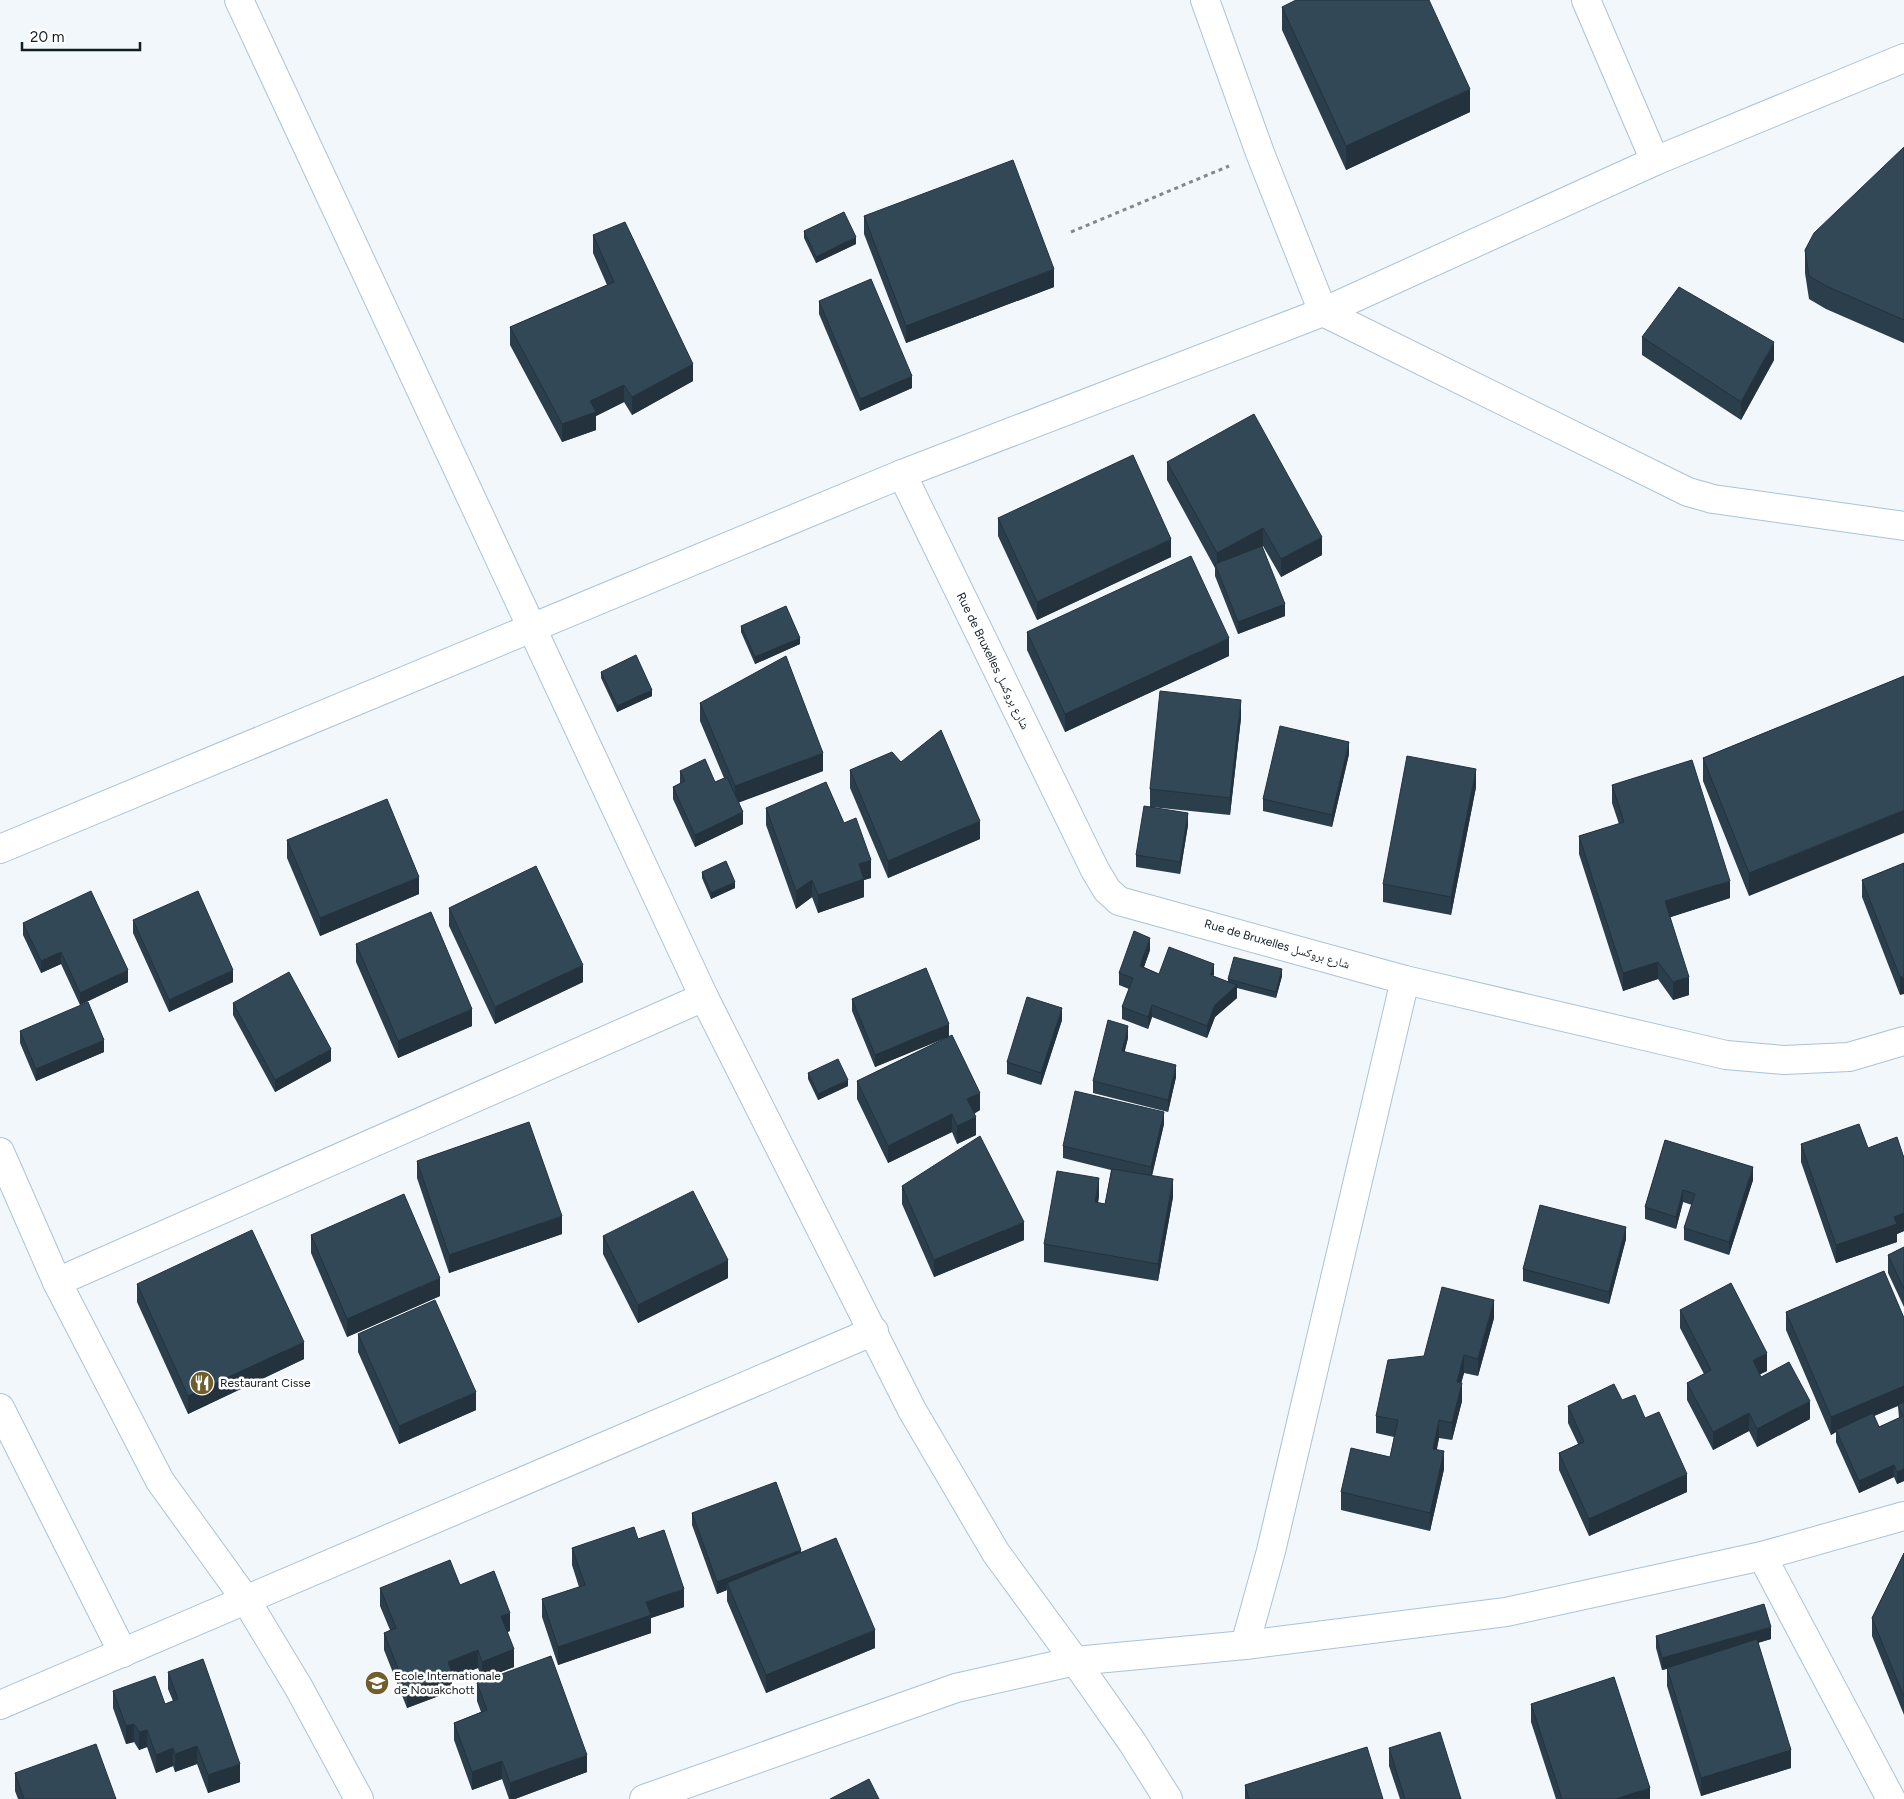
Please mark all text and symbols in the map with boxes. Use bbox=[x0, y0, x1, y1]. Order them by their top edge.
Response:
scale bar bbox=[22, 20, 140, 52]
text: 20 m bbox=[30, 28, 64, 46]
street label: Rue de Bruxelles شارع بروكسل bbox=[953, 590, 1032, 732]
street label: Rue de Bruxelles شارع بروكسل bbox=[1202, 917, 1351, 972]
restaurant icon: Restaurant Cisse bbox=[189, 1370, 215, 1396]
place label: Restaurant Cisse bbox=[220, 1376, 311, 1390]
place label: Ecole Internationale de Nouakchott bbox=[394, 1669, 501, 1697]
school or university icon: Ecole Internationale de Nouakchott bbox=[364, 1670, 390, 1696]

